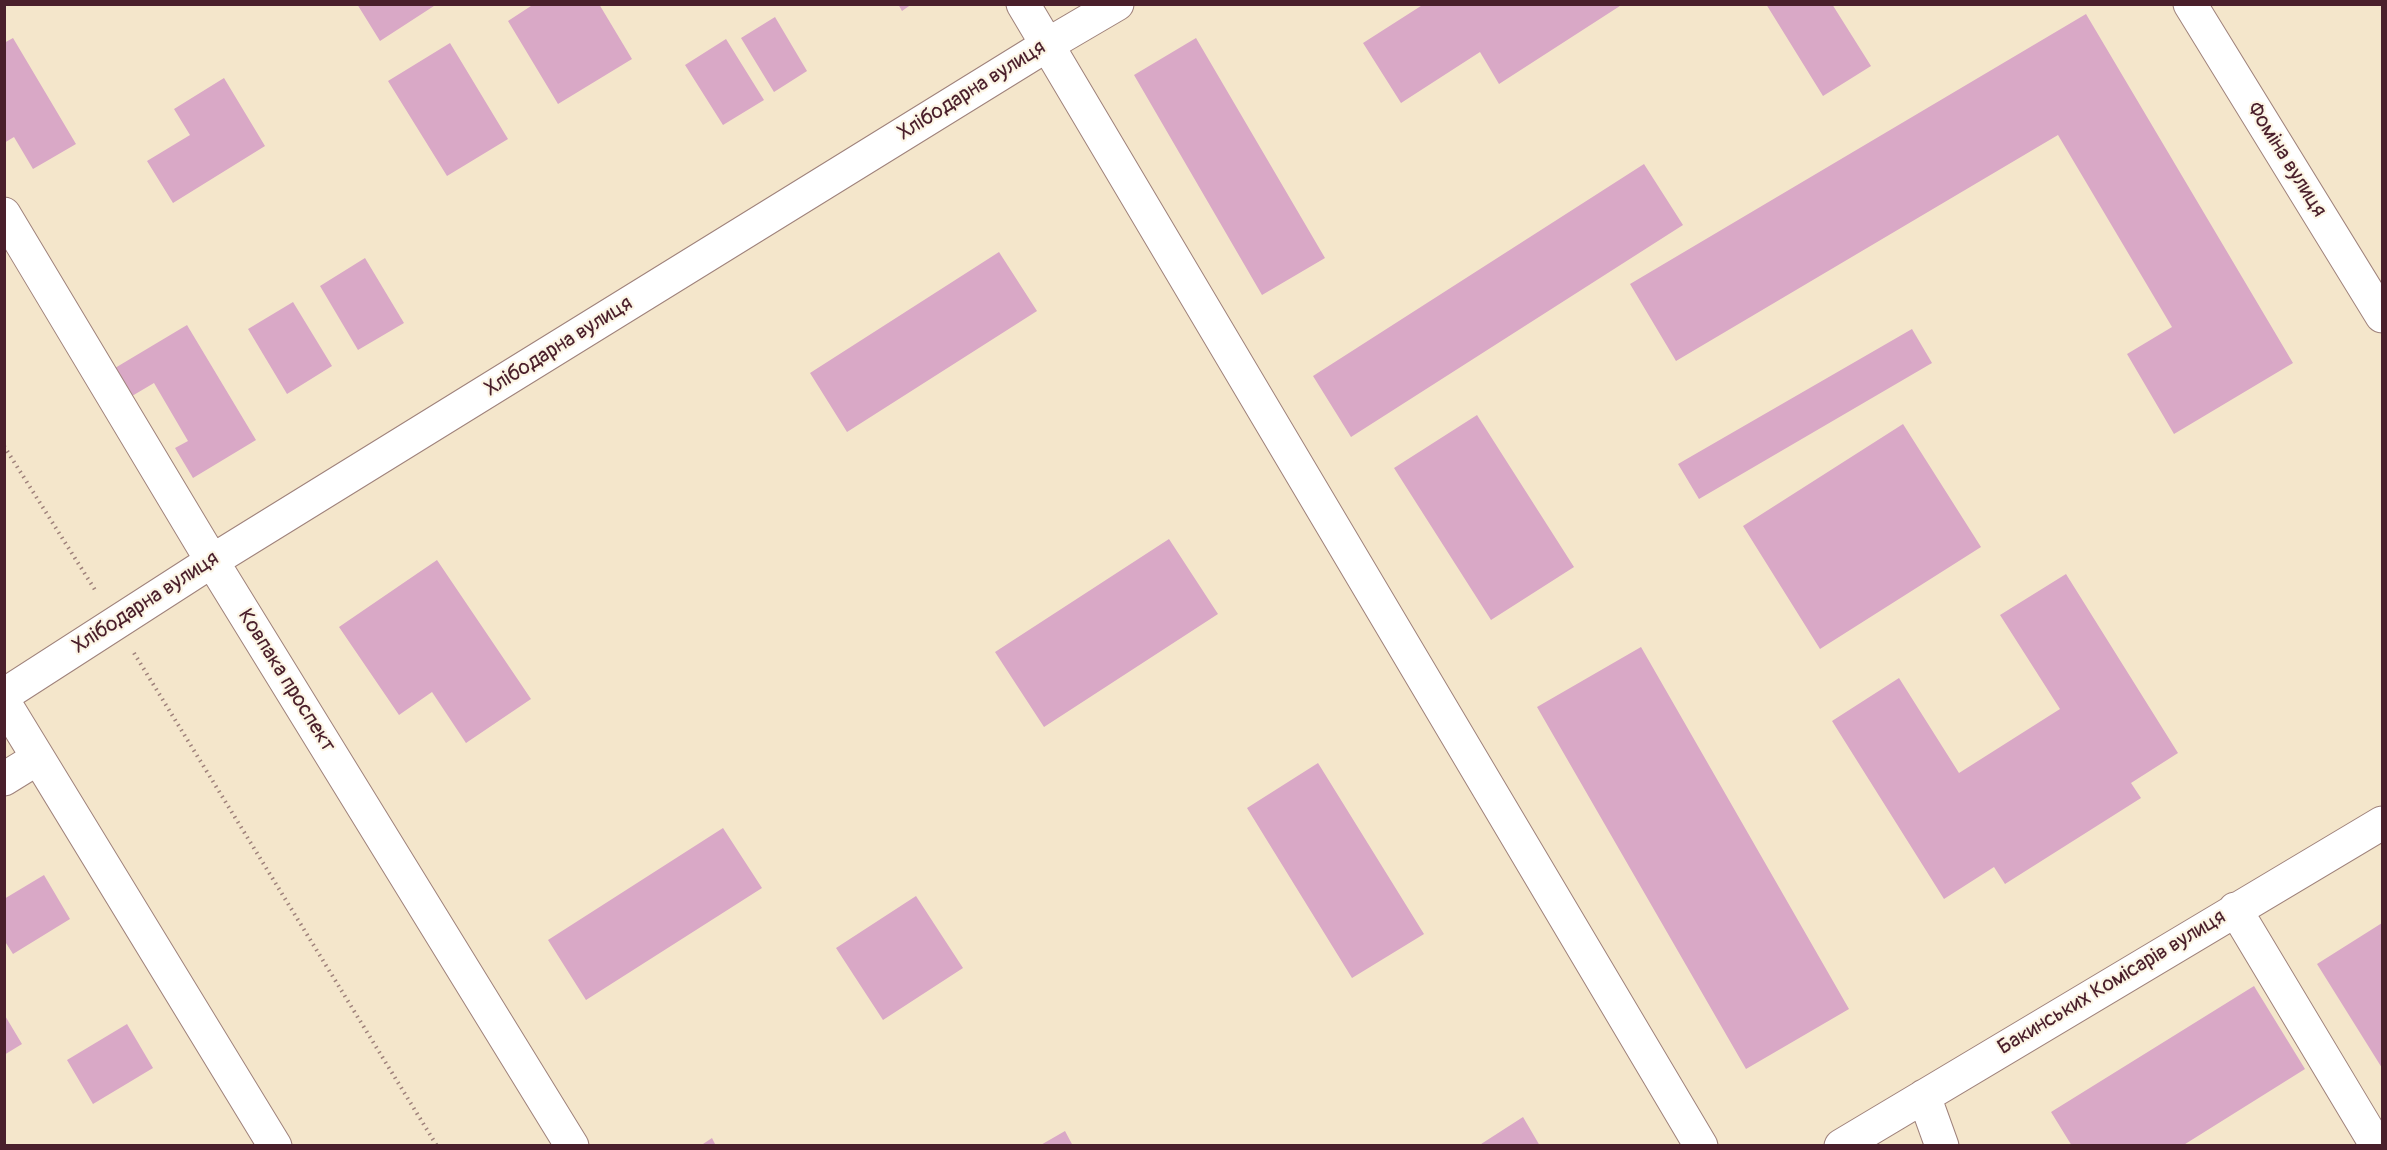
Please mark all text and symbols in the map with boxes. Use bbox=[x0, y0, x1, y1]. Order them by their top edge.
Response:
street label: Хлібодарна вулиця bbox=[894, 35, 1050, 147]
street label: Фоміна вулиця bbox=[2241, 98, 2331, 222]
street label: Хлібодарна вулиця bbox=[481, 291, 637, 403]
street label: Хлібодарна вулиця bbox=[68, 546, 224, 660]
street label: Ковпака проспект bbox=[232, 605, 340, 757]
street label: Бакинських Комісарів вулиця bbox=[1994, 905, 2230, 1061]

